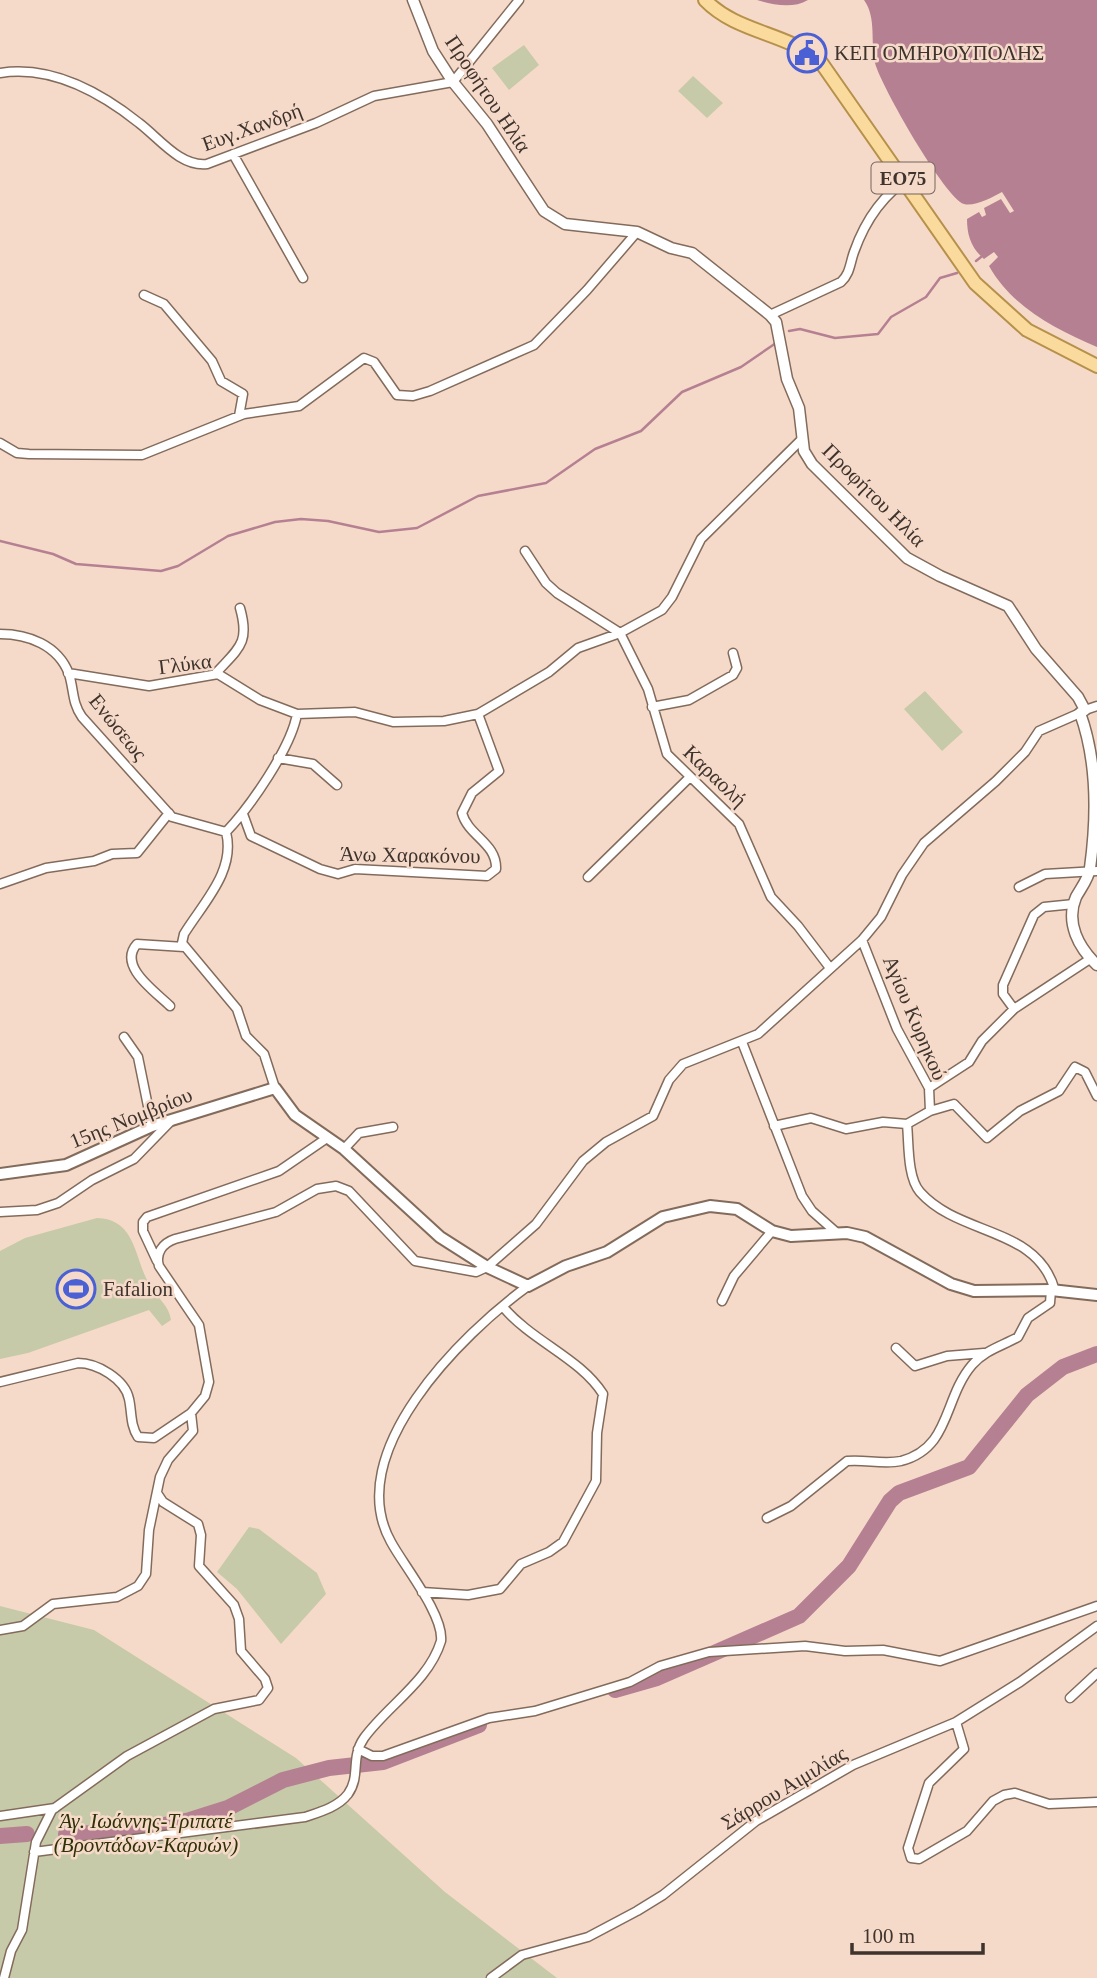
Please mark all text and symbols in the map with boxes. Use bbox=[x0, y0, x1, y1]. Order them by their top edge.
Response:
street label: Προφήτου Ηλία bbox=[440, 31, 536, 157]
public building icon: ΚΕΠ ΟΜΗΡΟΥΠΟΛΗΣ bbox=[786, 32, 828, 74]
place label: ΚΕΠ ΟΜΗΡΟΥΠΟΛΗΣ bbox=[834, 41, 1044, 65]
street label: Ευγ.Χανδρή bbox=[199, 98, 305, 156]
road number: ΕΟ75 bbox=[872, 162, 934, 194]
street label: Προφήτου Ηλία bbox=[817, 438, 931, 552]
street label: Γλύκα bbox=[157, 649, 213, 679]
street label: Ενώσεως bbox=[84, 689, 152, 766]
street label: Καραολή bbox=[678, 740, 752, 812]
street label: Άνω Χαρακόνου bbox=[339, 842, 481, 868]
street label: Αγίου Κυρηκού bbox=[878, 952, 952, 1084]
street label: 15ης Νομβρίου bbox=[66, 1082, 196, 1154]
sports icon: Fafalion bbox=[55, 1268, 97, 1310]
place label: Fafalion bbox=[103, 1277, 173, 1301]
street label: Σάρρου Αιμιλίας bbox=[717, 1741, 852, 1835]
park label: Άγ. Ιωάννης-Τριπατέ (Βροντάδων-Καρυών) bbox=[54, 1809, 238, 1857]
scale bar bbox=[852, 1912, 983, 1956]
text: 100 m bbox=[862, 1924, 915, 1948]

